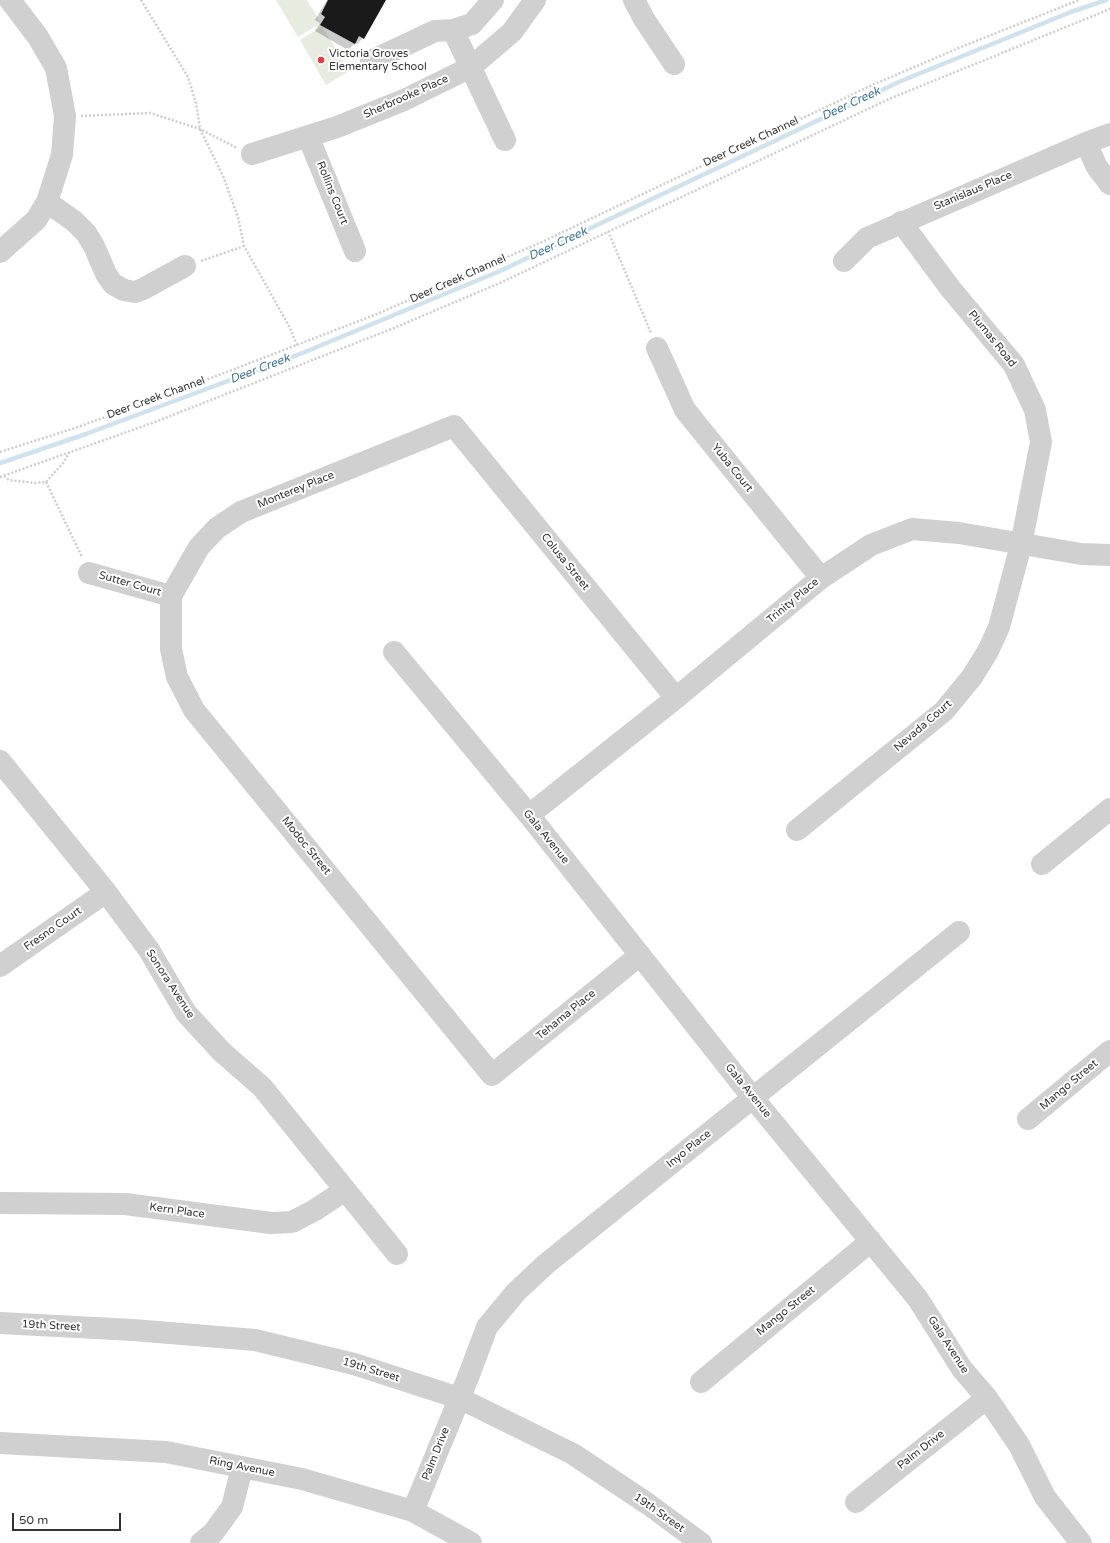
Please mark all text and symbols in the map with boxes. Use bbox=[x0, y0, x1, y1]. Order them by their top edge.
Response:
place label: Victoria Groves Elementary School bbox=[329, 47, 427, 73]
marker: Victoria Groves Elementary School bbox=[316, 55, 326, 65]
street label: Sherbrooke Place bbox=[362, 72, 450, 122]
water label: Deer Creek bbox=[819, 84, 883, 124]
street label: Deer Creek Channel bbox=[701, 114, 801, 170]
street label: Rollins Court bbox=[313, 160, 351, 226]
street label: Stanislaus Place bbox=[932, 169, 1014, 213]
water label: Deer Creek bbox=[526, 224, 590, 264]
street label: Deer Creek Channel bbox=[408, 252, 508, 306]
street label: Plumas Road bbox=[965, 308, 1019, 370]
water label: Deer Creek bbox=[228, 351, 292, 387]
street label: Deer Creek Channel bbox=[105, 374, 207, 422]
street label: Yuba Court bbox=[709, 441, 755, 495]
street label: Monterey Place bbox=[256, 469, 336, 511]
street label: Colusa Street bbox=[538, 531, 592, 593]
street label: Sutter Court bbox=[97, 569, 163, 599]
street label: Trinity Place bbox=[764, 575, 822, 627]
street label: Nevada Court bbox=[891, 697, 955, 755]
street label: Gala Avenue bbox=[520, 807, 572, 867]
street label: Modoc Street bbox=[279, 814, 333, 878]
street label: Fresno Court bbox=[22, 904, 84, 954]
street label: Sonora Avenue bbox=[143, 947, 197, 1021]
street label: Tehama Place bbox=[534, 987, 598, 1043]
street label: Mango Street bbox=[1037, 1057, 1101, 1113]
street label: Gala Avenue bbox=[722, 1061, 774, 1121]
street label: Inyo Place bbox=[664, 1127, 714, 1171]
street label: Kern Place bbox=[149, 1201, 205, 1221]
street label: Mango Street bbox=[754, 1283, 818, 1339]
street label: Gala Avenue bbox=[925, 1314, 971, 1376]
street label: 19th Street bbox=[21, 1318, 81, 1334]
street label: 19th Street bbox=[341, 1355, 401, 1385]
street label: Palm Drive bbox=[419, 1426, 453, 1482]
street label: Palm Drive bbox=[895, 1428, 947, 1472]
street label: Ring Avenue bbox=[208, 1454, 276, 1480]
street label: 19th Street bbox=[631, 1491, 687, 1535]
scale bar bbox=[14, 1505, 123, 1531]
text: 50 m bbox=[19, 1513, 48, 1527]

